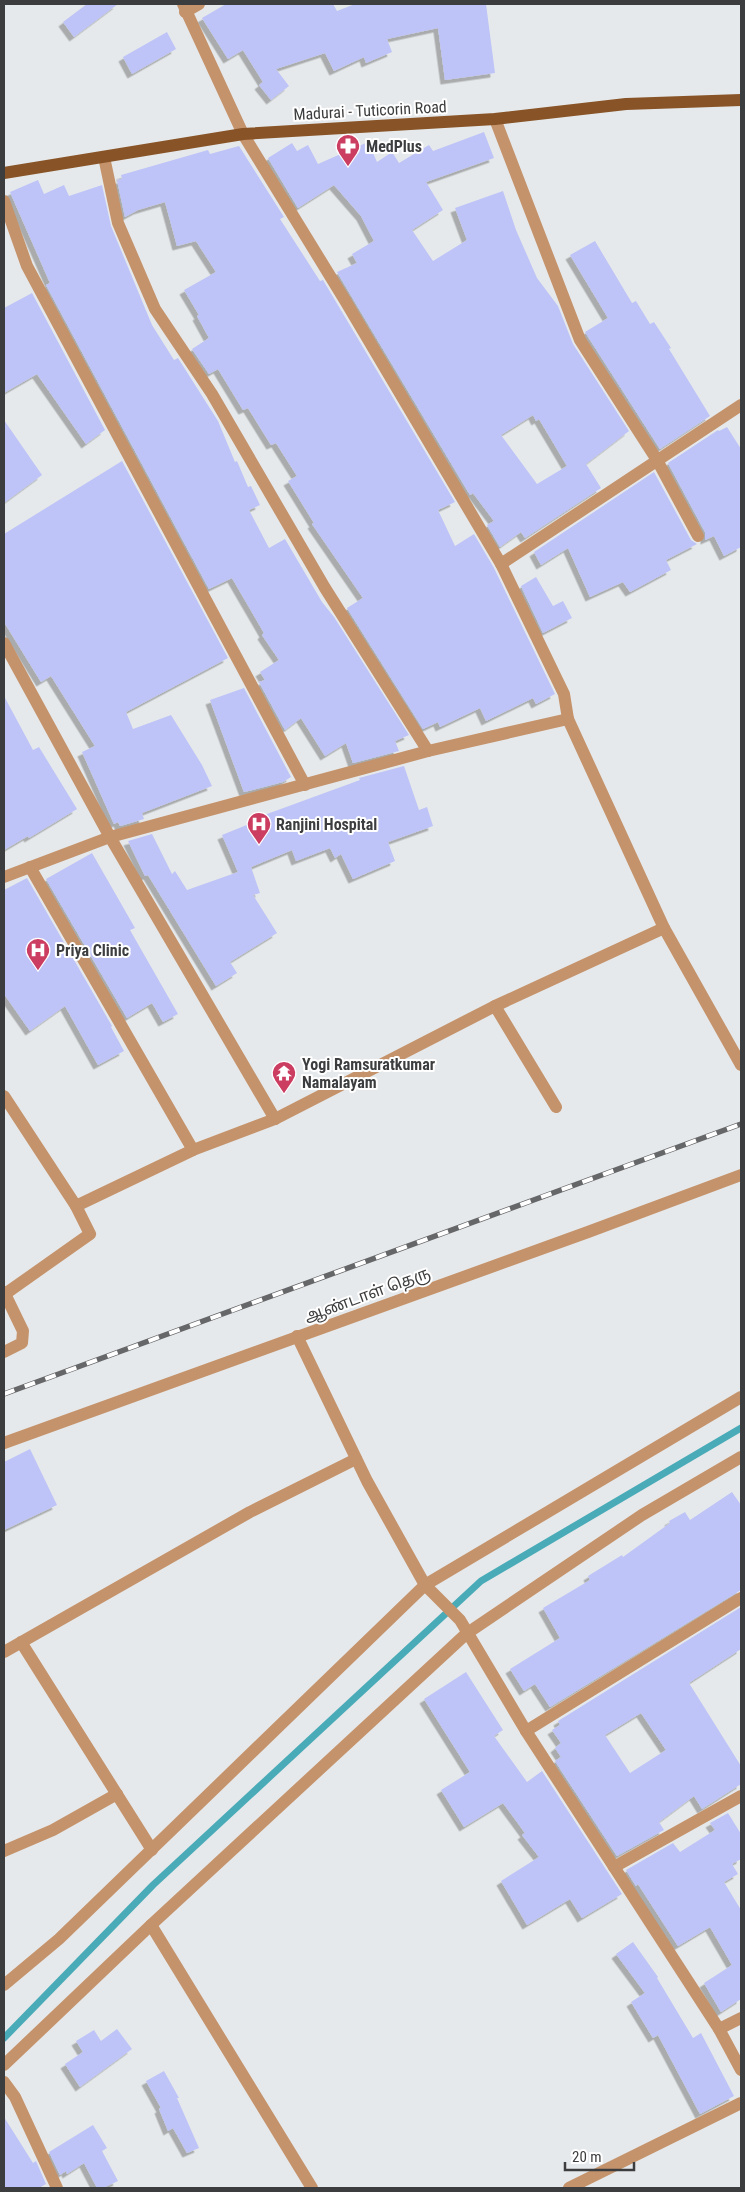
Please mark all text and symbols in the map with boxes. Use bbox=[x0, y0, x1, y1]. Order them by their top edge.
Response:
street label: Madurai - Tuticorin Road bbox=[293, 97, 447, 124]
pharmacy icon: MedPlus bbox=[335, 133, 361, 167]
place label: MedPlus bbox=[366, 137, 422, 156]
hospital icon: Ranjini Hospital bbox=[246, 811, 272, 845]
place label: Ranjini Hospital bbox=[276, 815, 377, 834]
hospital icon: Priya Clinic bbox=[25, 937, 51, 971]
place label: Priya Clinic bbox=[56, 941, 129, 960]
place label: Yogi Ramsuratkumar Namalayam bbox=[302, 1055, 435, 1092]
temple icon: Yogi Ramsuratkumar Namalayam bbox=[271, 1060, 297, 1094]
street label: ஆண்டாள் தெரு bbox=[302, 1263, 434, 1328]
scale bar bbox=[565, 2140, 634, 2172]
text: 20 m bbox=[572, 2148, 602, 2166]

